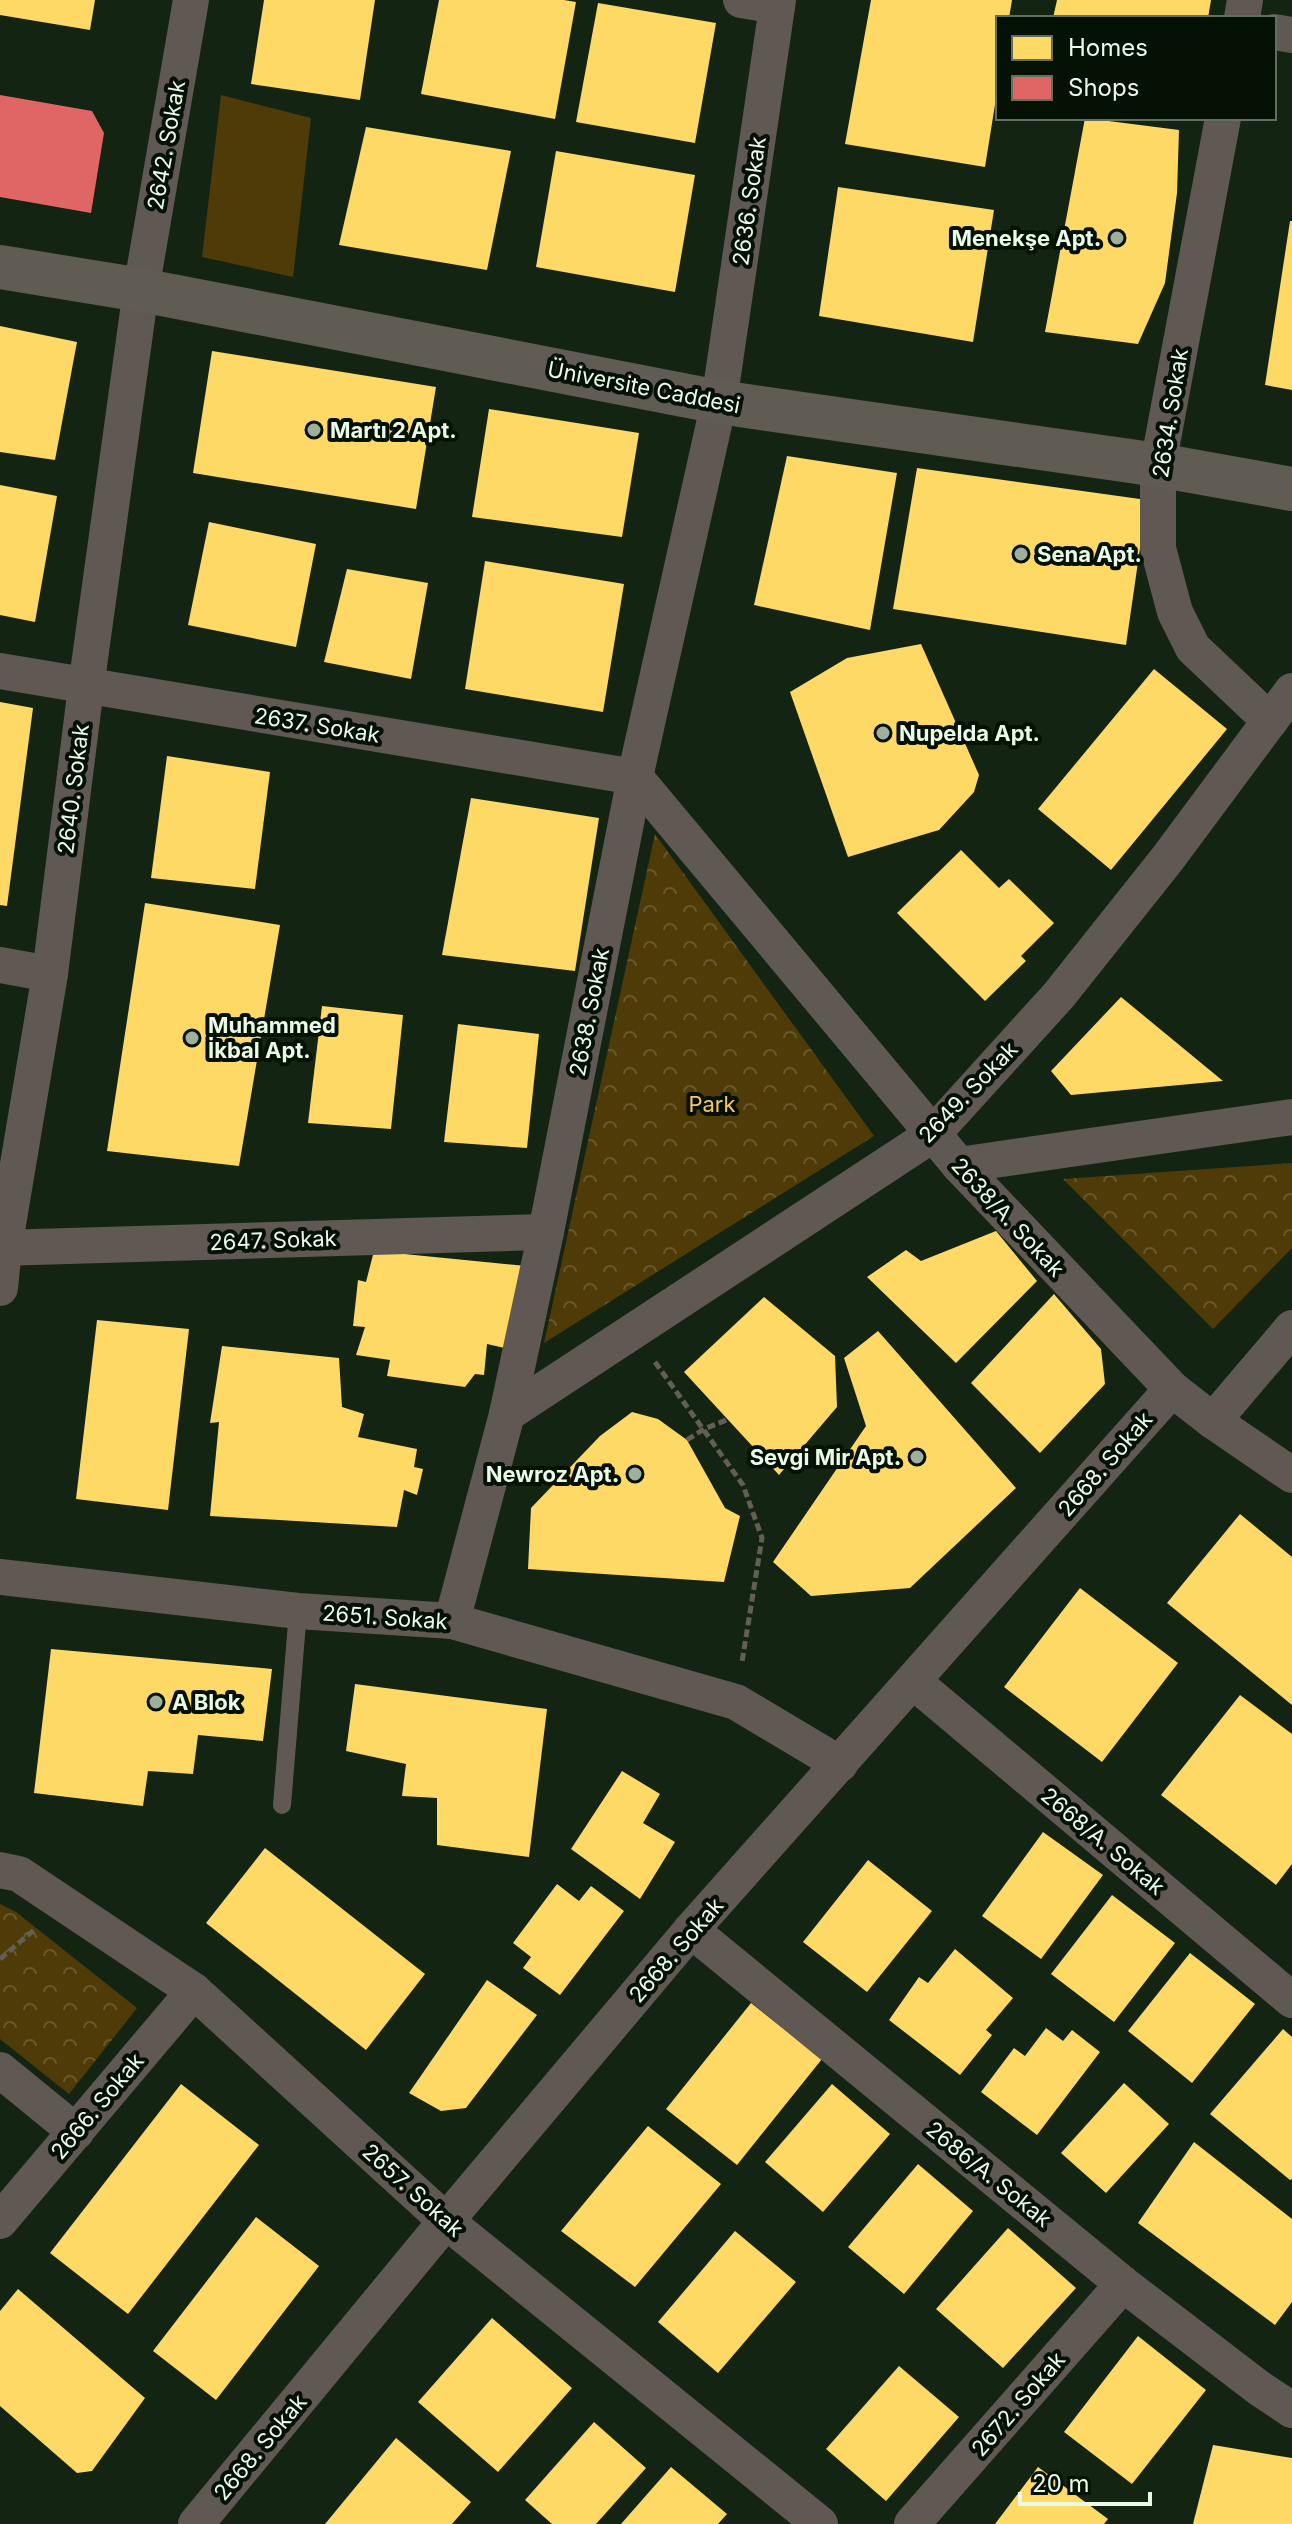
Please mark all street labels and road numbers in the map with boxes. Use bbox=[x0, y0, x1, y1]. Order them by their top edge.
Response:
street label: 2642. Sokak bbox=[142, 78, 190, 212]
street label: 2636. Sokak bbox=[727, 135, 771, 267]
street label: 2634. Sokak bbox=[1147, 347, 1193, 479]
street label: Üniversite Caddesi bbox=[545, 356, 743, 418]
street label: 2637. Sokak bbox=[252, 702, 382, 748]
street label: 2640. Sokak bbox=[52, 722, 94, 856]
street label: 2638. Sokak bbox=[564, 946, 614, 1078]
street label: 2649. Sokak bbox=[913, 1036, 1023, 1148]
street label: 2638/A. Sokak bbox=[946, 1152, 1070, 1282]
street label: 2647. Sokak bbox=[209, 1225, 337, 1255]
street label: 2668. Sokak bbox=[1052, 1406, 1158, 1522]
street label: 2651. Sokak bbox=[321, 1600, 449, 1634]
street label: 2668/A. Sokak bbox=[1036, 1782, 1170, 1900]
street label: 2668. Sokak bbox=[623, 1892, 729, 2008]
street label: 2666. Sokak bbox=[45, 2048, 149, 2164]
street label: 2686/A. Sokak bbox=[921, 2116, 1057, 2232]
street label: 2657. Sokak bbox=[357, 2138, 469, 2242]
street label: 2672. Sokak bbox=[966, 2347, 1070, 2461]
street label: 2668. Sokak bbox=[208, 2389, 312, 2505]

